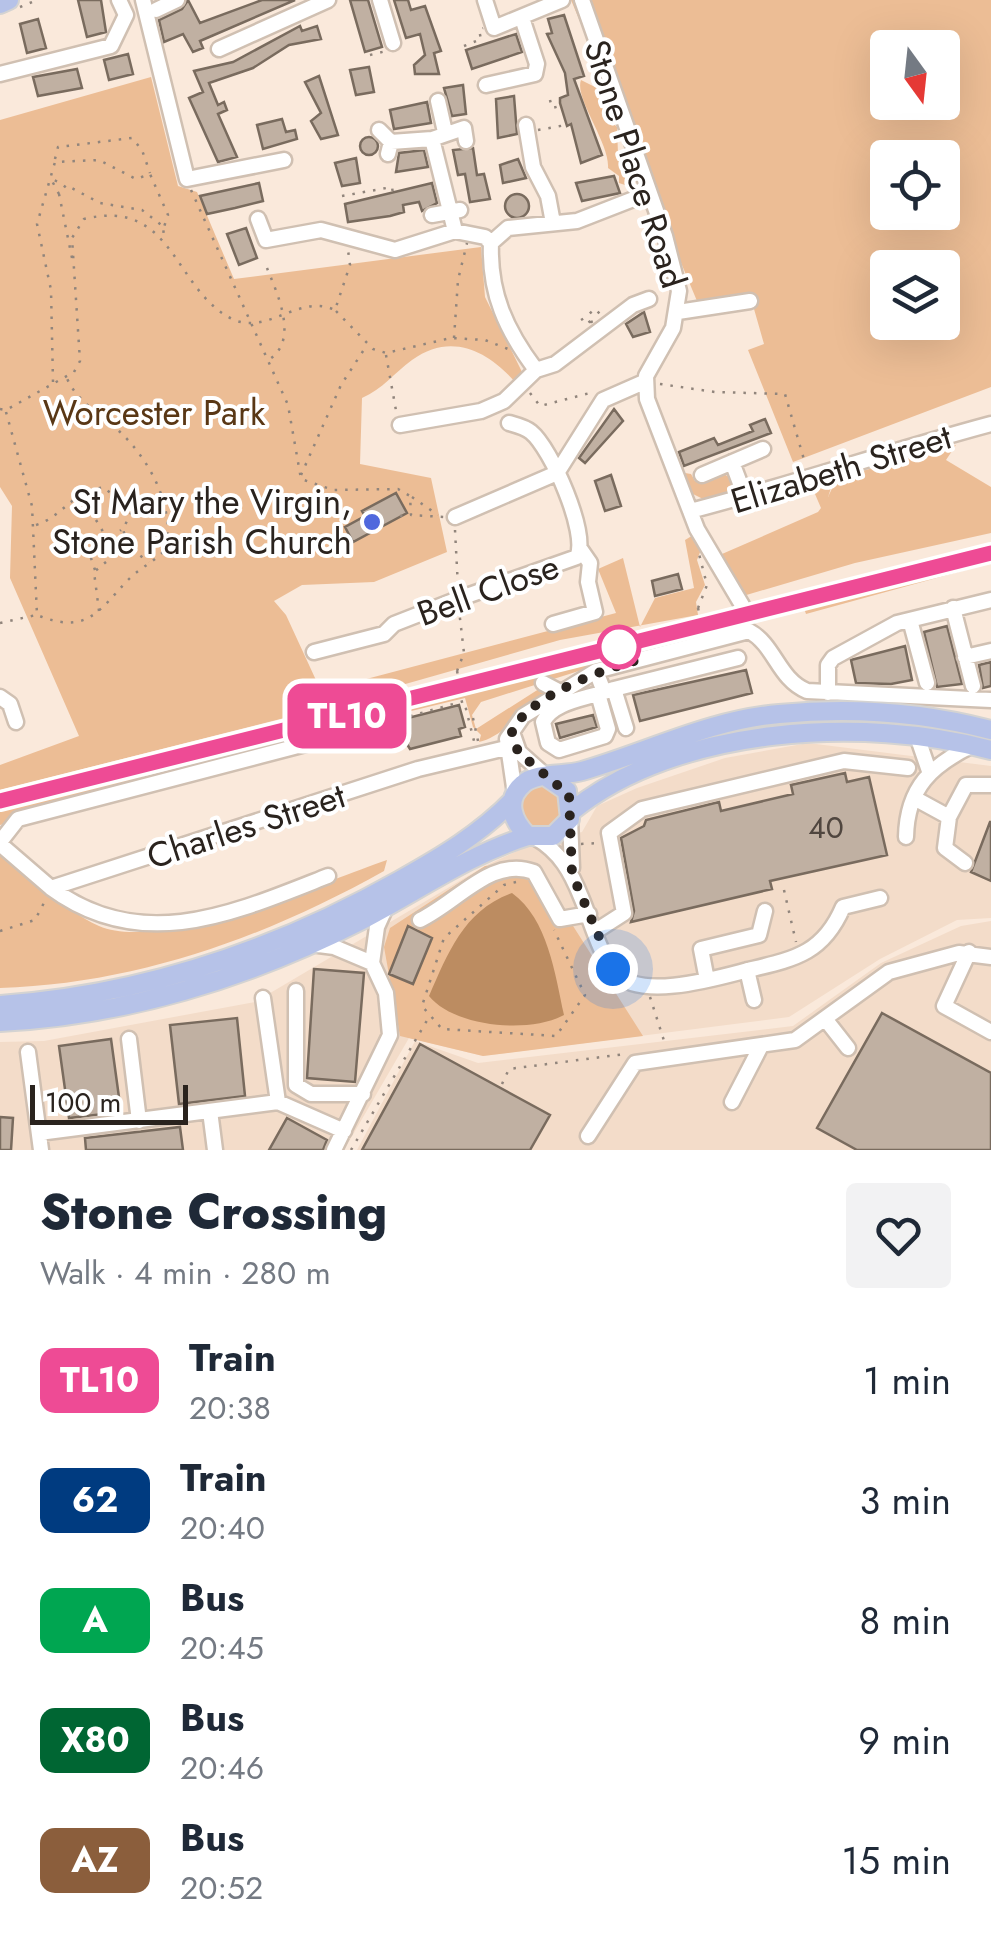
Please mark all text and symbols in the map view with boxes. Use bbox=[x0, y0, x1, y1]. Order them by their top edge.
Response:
north arrow bbox=[870, 30, 960, 120]
map controls bbox=[870, 30, 960, 340]
street label: Stone Place Road bbox=[571, 33, 699, 295]
button: locate bbox=[870, 140, 960, 230]
button: layers bbox=[870, 250, 960, 340]
park label: Worcester Park bbox=[43, 388, 266, 438]
street label: Elizabeth Street bbox=[725, 412, 958, 526]
place label: St Mary the Virgin, Stone Parish Church bbox=[52, 477, 352, 567]
marker: St Mary the Virgin, Stone Parish Church bbox=[361, 511, 383, 533]
street label: Bell Close bbox=[410, 541, 566, 639]
unlabelled marker bbox=[598, 626, 640, 668]
line badge: TL10 bbox=[277, 684, 417, 748]
text: TL10 bbox=[307, 691, 387, 741]
street label: Charles Street bbox=[141, 770, 352, 882]
house number: 40 bbox=[808, 806, 844, 849]
your location bbox=[588, 944, 638, 994]
scale bar bbox=[30, 1080, 188, 1124]
text: 100 m bbox=[45, 1082, 121, 1123]
text: Stone Crossing bbox=[40, 1178, 387, 1247]
button: heart bbox=[846, 1183, 951, 1288]
text: Walk · 4 min · 280 m bbox=[40, 1250, 331, 1296]
text: Train bbox=[189, 1330, 276, 1385]
text: 1 min bbox=[863, 1353, 951, 1408]
text: TL10 bbox=[60, 1355, 139, 1405]
text: 20:38 bbox=[189, 1385, 271, 1431]
text: Train bbox=[180, 1450, 267, 1505]
text: 3 min bbox=[859, 1473, 951, 1528]
text: 62 bbox=[72, 1475, 118, 1525]
text: 20:40 bbox=[180, 1505, 265, 1551]
text: Bus bbox=[180, 1570, 244, 1625]
text: 8 min bbox=[859, 1593, 951, 1648]
text: A bbox=[82, 1595, 108, 1645]
text: 20:45 bbox=[180, 1625, 264, 1671]
text: Bus bbox=[180, 1690, 244, 1745]
text: 9 min bbox=[858, 1713, 951, 1768]
text: X80 bbox=[60, 1715, 130, 1765]
text: 20:46 bbox=[180, 1745, 264, 1791]
text: Bus bbox=[180, 1810, 244, 1865]
text: 15 min bbox=[842, 1833, 951, 1888]
text: AZ bbox=[71, 1835, 119, 1885]
text: 20:52 bbox=[180, 1865, 263, 1911]

